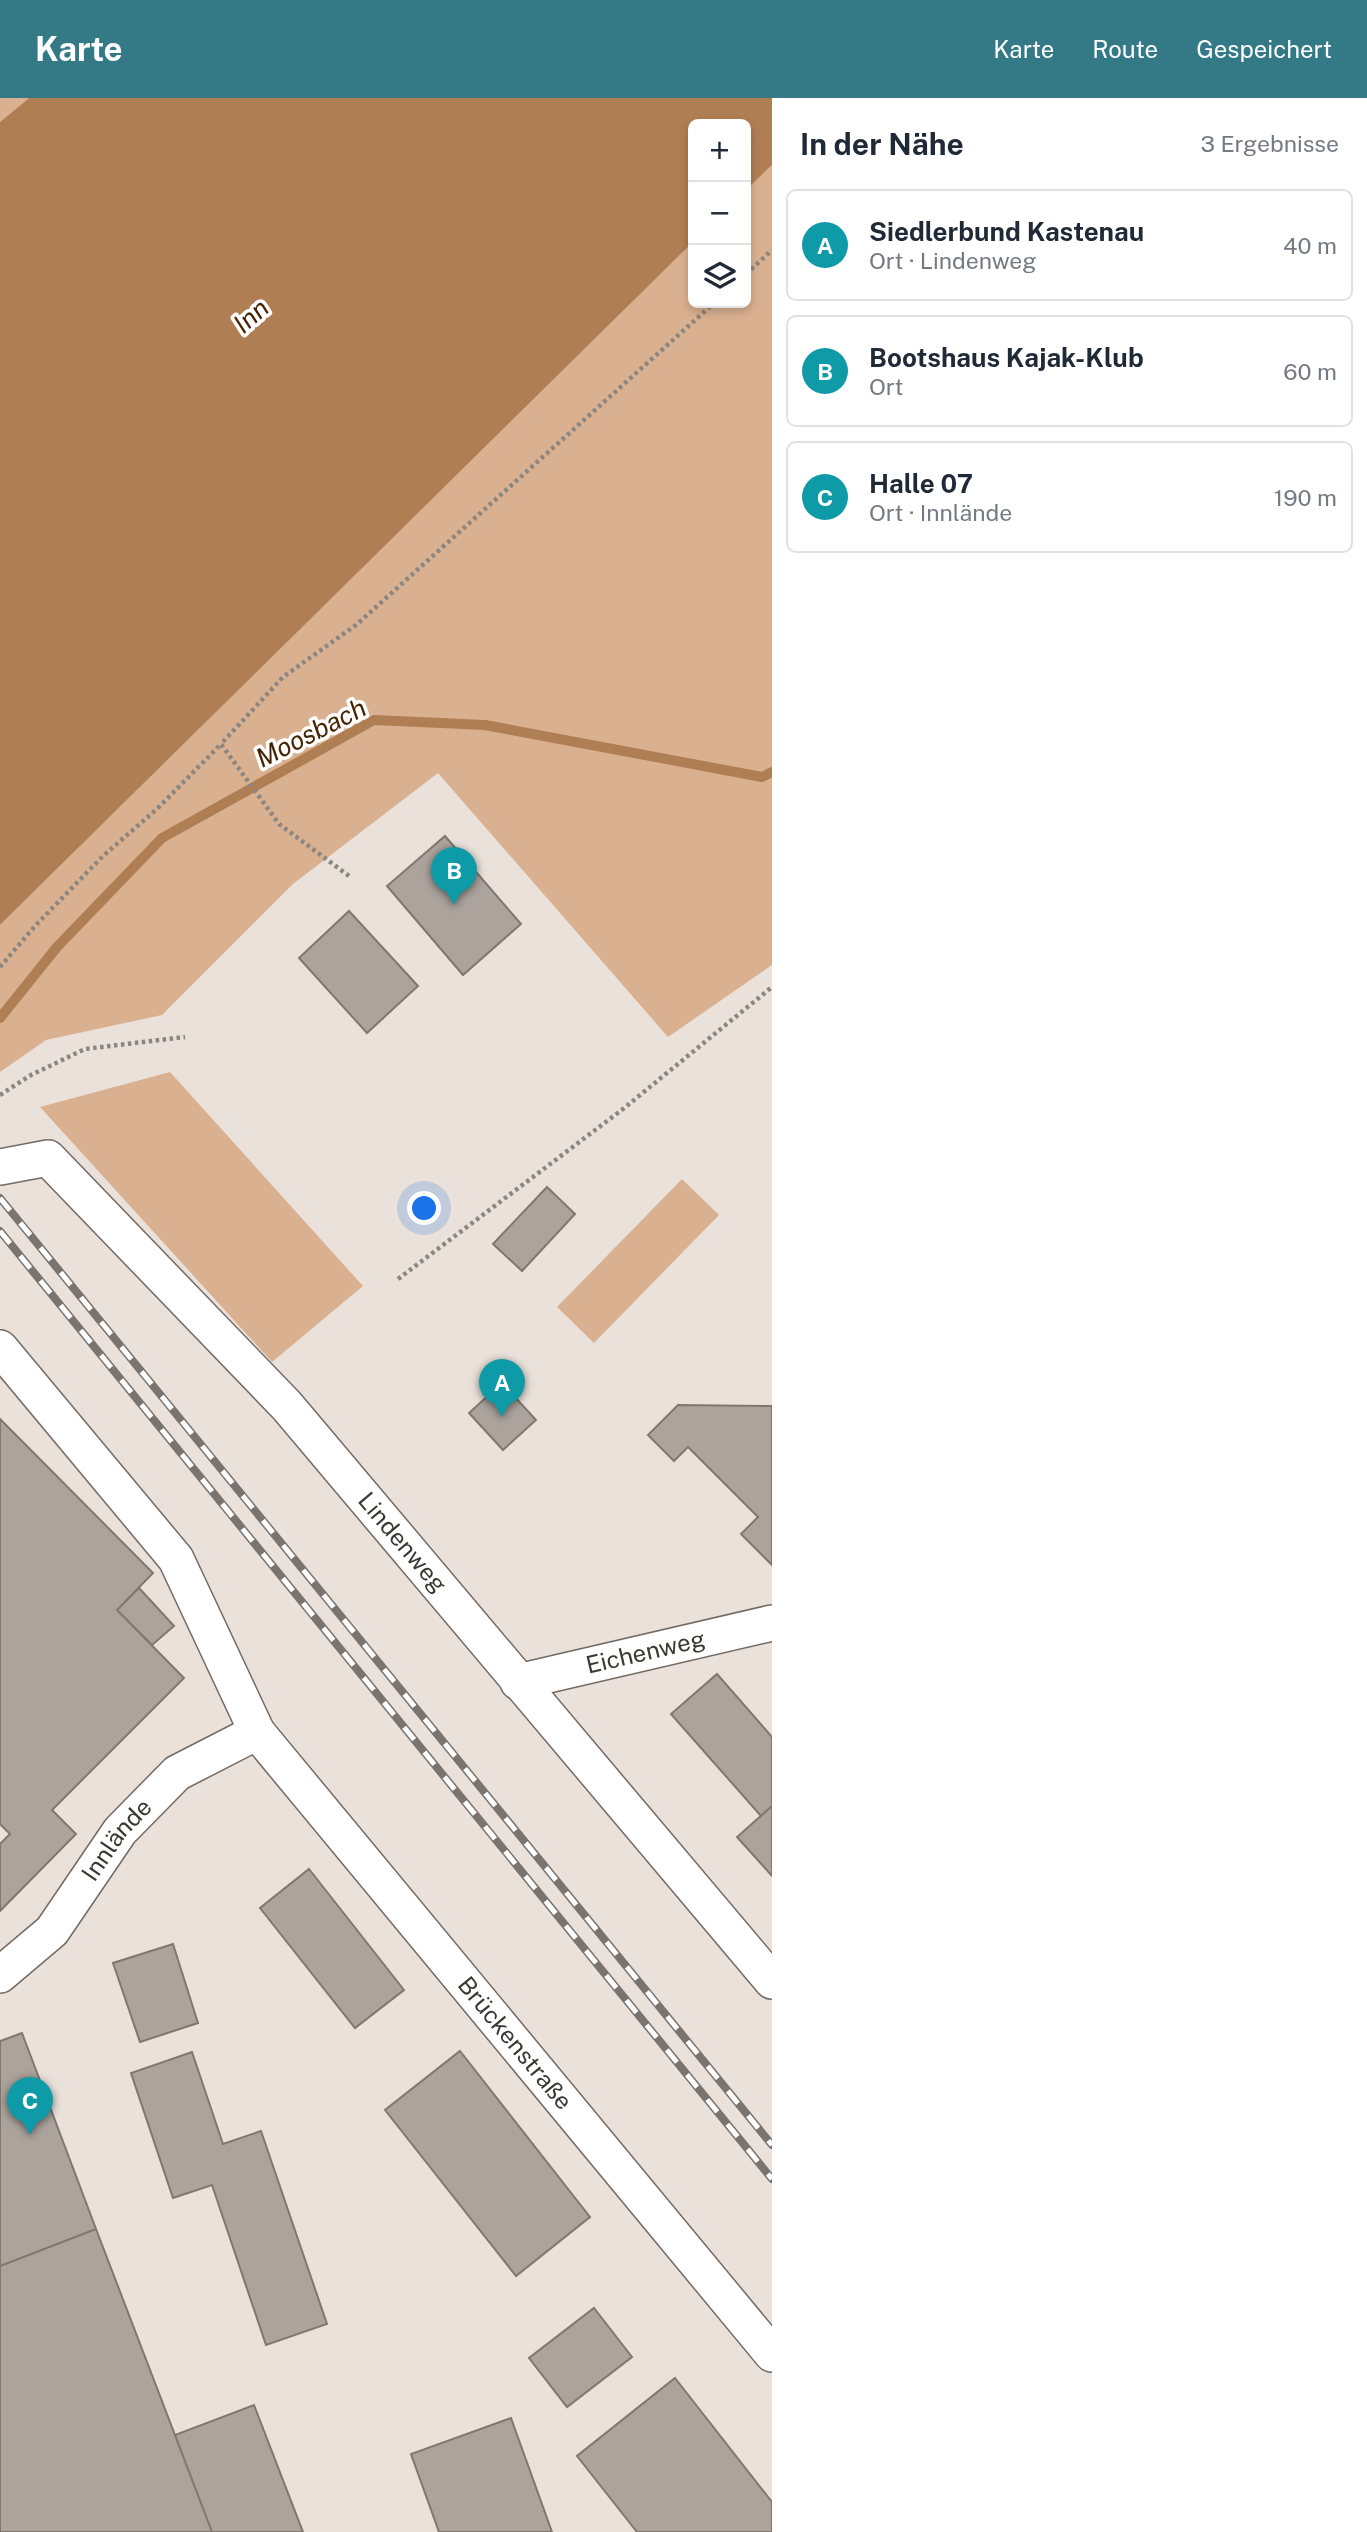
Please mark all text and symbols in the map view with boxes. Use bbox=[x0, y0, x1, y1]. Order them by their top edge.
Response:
text: Karte bbox=[35, 30, 123, 68]
text: Karte bbox=[993, 35, 1054, 63]
text: Route bbox=[1092, 35, 1158, 63]
text: Gespeichert bbox=[1196, 35, 1332, 63]
map controls bbox=[688, 119, 751, 308]
button: + bbox=[688, 119, 751, 182]
text: In der Nähe bbox=[800, 126, 964, 162]
text: 3 Ergebnisse bbox=[1200, 130, 1339, 157]
button: − bbox=[688, 182, 751, 245]
text: Siedlerbund Kastenau bbox=[869, 216, 1144, 247]
text: A bbox=[817, 232, 833, 259]
text: 40 m bbox=[1283, 232, 1337, 259]
button: layers bbox=[688, 245, 751, 308]
text: Ort · Lindenweg bbox=[869, 247, 1037, 274]
water label: Inn bbox=[227, 292, 275, 339]
text: Bootshaus Kajak-Klub bbox=[869, 342, 1144, 373]
text: B bbox=[817, 358, 833, 385]
text: 60 m bbox=[1283, 358, 1337, 385]
text: Ort bbox=[869, 373, 903, 400]
text: Halle 07 bbox=[869, 468, 973, 499]
text: C bbox=[817, 484, 833, 511]
text: 190 m bbox=[1274, 484, 1337, 511]
text: Ort · Innlände bbox=[869, 499, 1012, 526]
water label: Moosbach bbox=[250, 692, 371, 774]
pin: B bbox=[431, 847, 477, 905]
your location bbox=[407, 1191, 441, 1225]
pin: A bbox=[479, 1359, 525, 1417]
street label: Lindenweg bbox=[353, 1486, 453, 1598]
street label: Eichenweg bbox=[583, 1624, 708, 1679]
street label: Innlände bbox=[75, 1792, 157, 1886]
street label: Brückenstraße bbox=[453, 1971, 579, 2115]
pin: C bbox=[7, 2077, 53, 2135]

